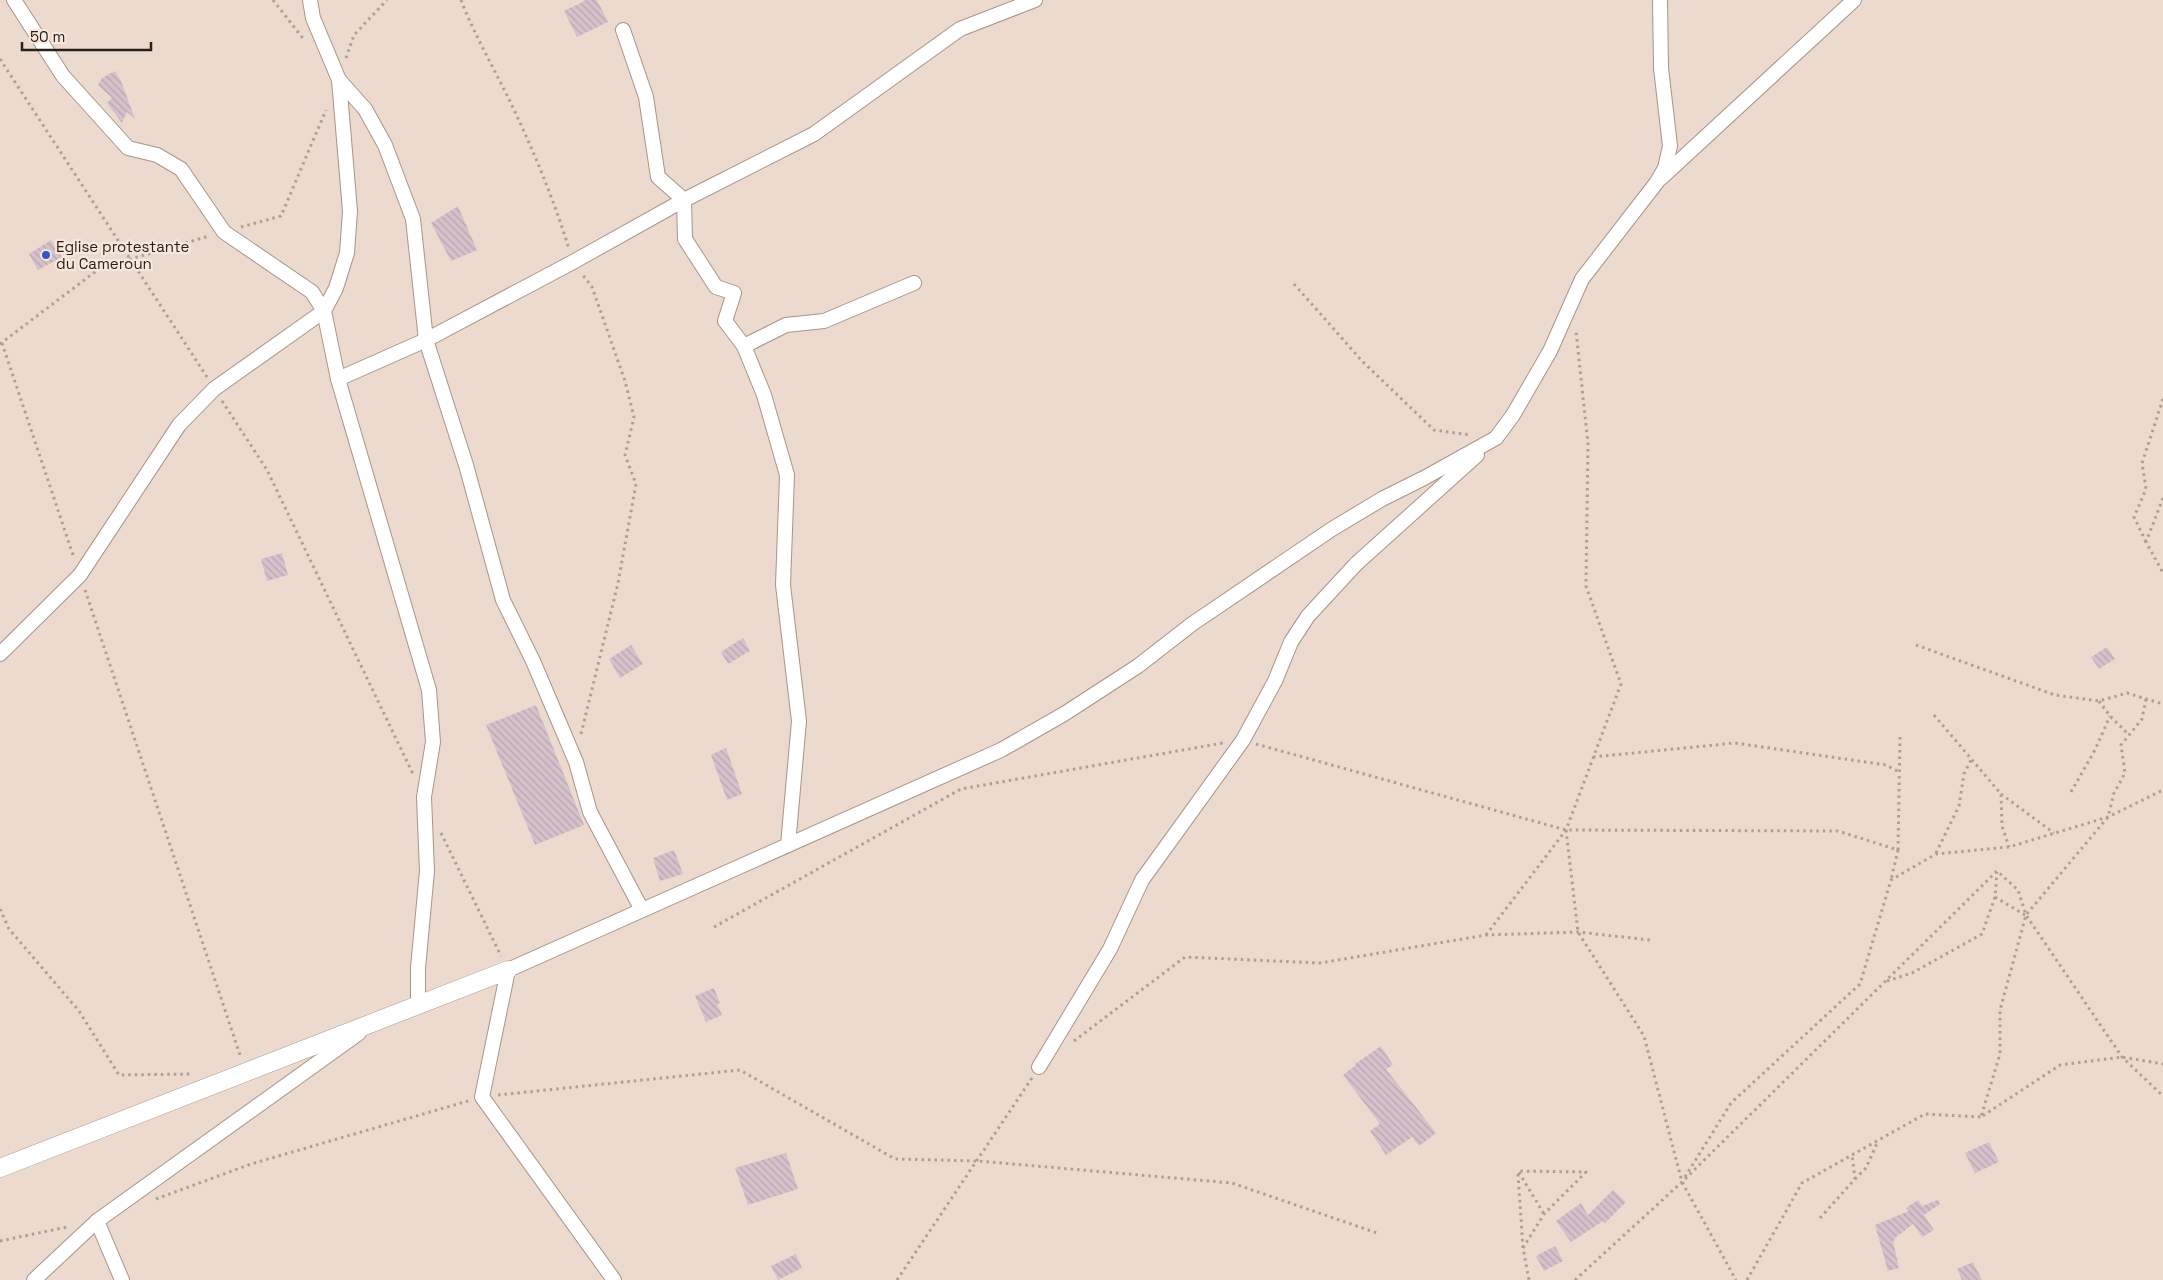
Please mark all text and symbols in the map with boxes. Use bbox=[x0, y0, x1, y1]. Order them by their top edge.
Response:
scale bar bbox=[22, 20, 151, 52]
text: 50 m bbox=[30, 27, 65, 46]
place label: Eglise protestante du Cameroun bbox=[56, 237, 189, 273]
marker: Eglise protestante du Cameroun bbox=[40, 249, 52, 261]

